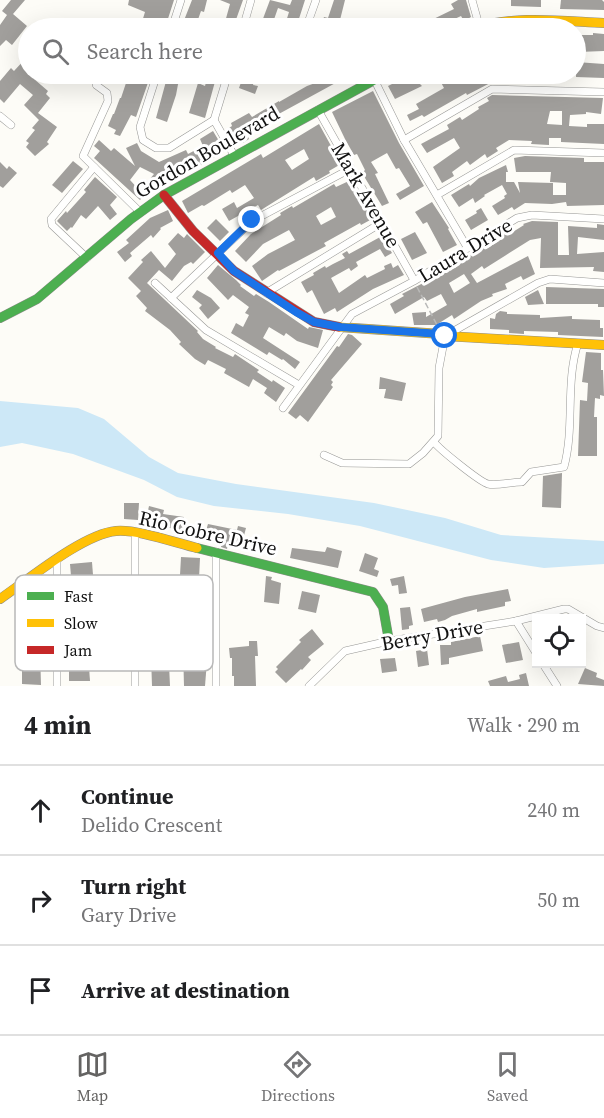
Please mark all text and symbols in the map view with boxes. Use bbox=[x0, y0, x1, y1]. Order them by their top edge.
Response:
search box bbox=[18, 18, 586, 84]
icon: search bbox=[39, 35, 72, 68]
text: Search here bbox=[87, 36, 203, 66]
street label: Gordon Boulevard bbox=[130, 99, 285, 205]
street label: Mark Avenue bbox=[325, 137, 407, 253]
route end bbox=[238, 206, 264, 232]
street label: Laura Drive bbox=[413, 211, 517, 289]
route start bbox=[431, 322, 457, 348]
street label: Rio Cobre Drive bbox=[136, 504, 280, 562]
legend bbox=[15, 575, 213, 671]
text: Fast bbox=[64, 585, 94, 607]
text: Slow bbox=[64, 612, 99, 634]
street label: Berry Drive bbox=[379, 612, 485, 658]
map controls bbox=[532, 614, 586, 668]
button: locate bbox=[532, 614, 586, 668]
text: Jam bbox=[63, 639, 92, 661]
text: 4 min bbox=[24, 707, 91, 743]
text: Walk · 290 m bbox=[467, 711, 580, 739]
text: Continue bbox=[81, 781, 174, 811]
icon: ahead bbox=[24, 794, 57, 827]
text: 240 m bbox=[527, 796, 580, 824]
text: Delido Crescent bbox=[81, 811, 222, 839]
text: Turn right bbox=[81, 871, 186, 901]
icon: right bbox=[24, 884, 57, 917]
text: 50 m bbox=[537, 886, 580, 914]
text: Gary Drive bbox=[81, 901, 177, 929]
icon: arrive bbox=[24, 974, 57, 1007]
text: Arrive at destination bbox=[81, 975, 290, 1005]
tab: Map bbox=[76, 1048, 109, 1106]
tab: Directions bbox=[261, 1048, 335, 1106]
tab: Saved bbox=[487, 1048, 528, 1106]

